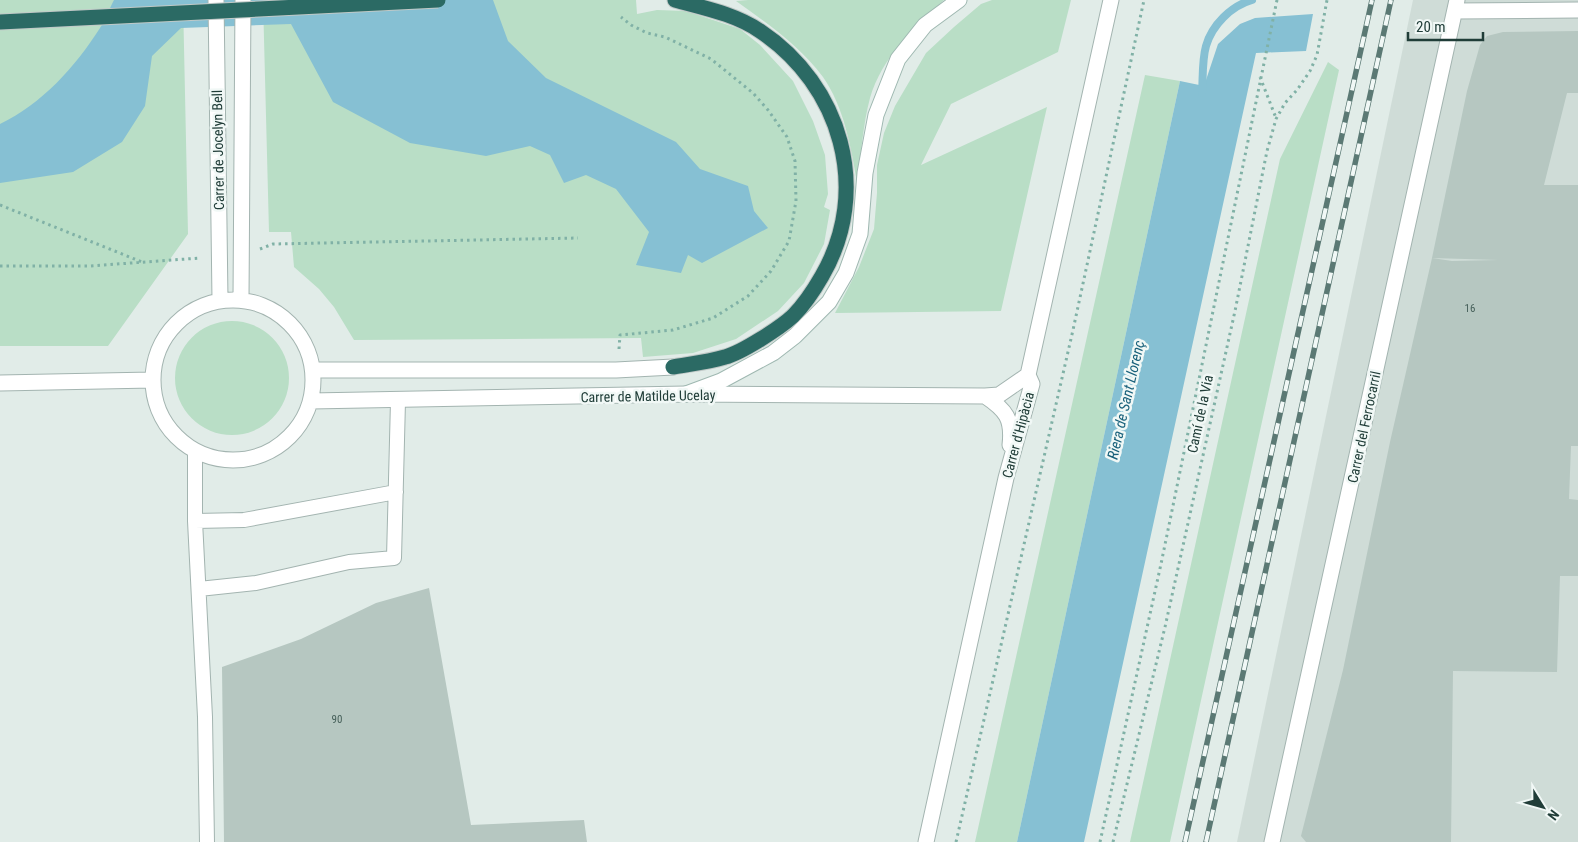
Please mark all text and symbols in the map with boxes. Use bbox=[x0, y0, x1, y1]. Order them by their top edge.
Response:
scale bar bbox=[1408, 10, 1483, 42]
text: 20 m bbox=[1416, 18, 1446, 36]
street label: Carrer de Jocelyn Bell bbox=[209, 90, 227, 210]
house number: 16 bbox=[1465, 302, 1475, 315]
water label: Riera de Sant Llorenç bbox=[1104, 338, 1149, 461]
street label: Carrer del Ferrocarril bbox=[1344, 370, 1384, 484]
street label: Camí de la Via bbox=[1184, 374, 1216, 454]
street label: Carrer de Matilde Ucelay bbox=[580, 387, 716, 405]
street label: Carrer d'Hipàcia bbox=[999, 390, 1037, 480]
house number: 90 bbox=[332, 713, 342, 726]
north arrow bbox=[1518, 782, 1568, 832]
text: N bbox=[1544, 807, 1562, 823]

